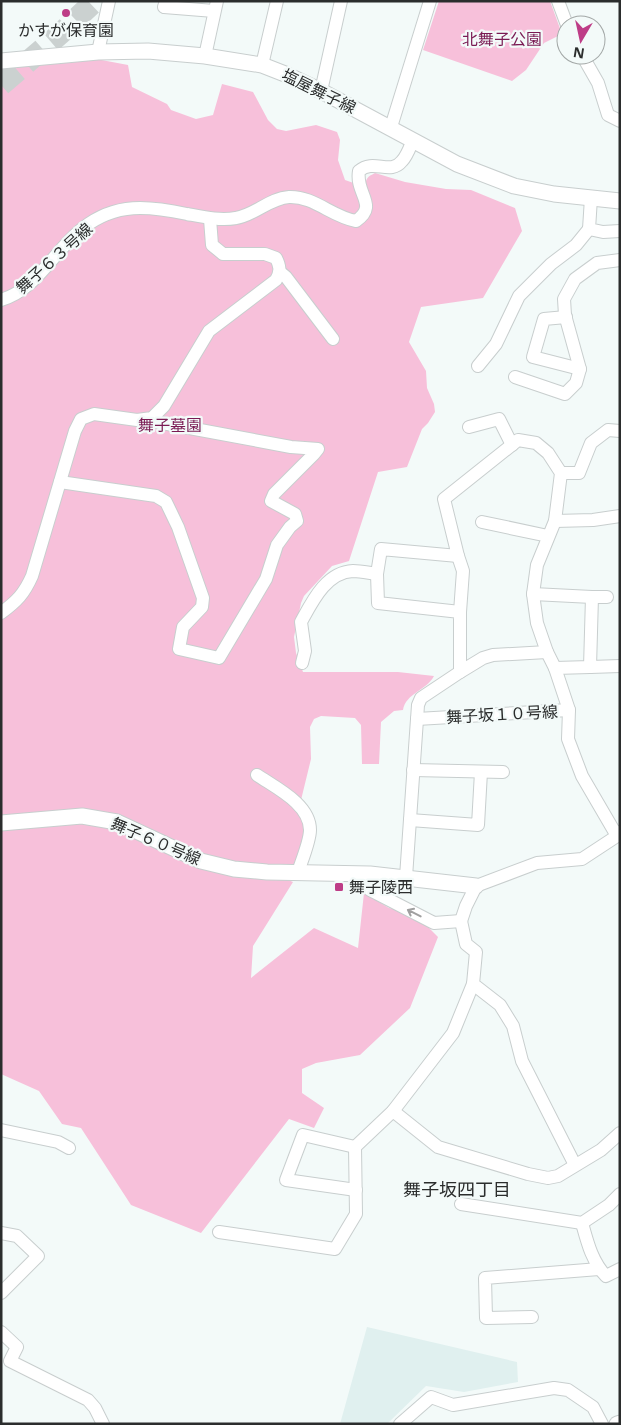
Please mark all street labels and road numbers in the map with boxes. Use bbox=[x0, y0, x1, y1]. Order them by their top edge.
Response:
street label: 塩屋舞子線 bbox=[278, 64, 360, 118]
street label: 舞子６３号線 bbox=[11, 218, 97, 298]
street label: 舞子坂１０号線 bbox=[445, 700, 559, 728]
street label: 舞子６０号線 bbox=[108, 812, 204, 870]

